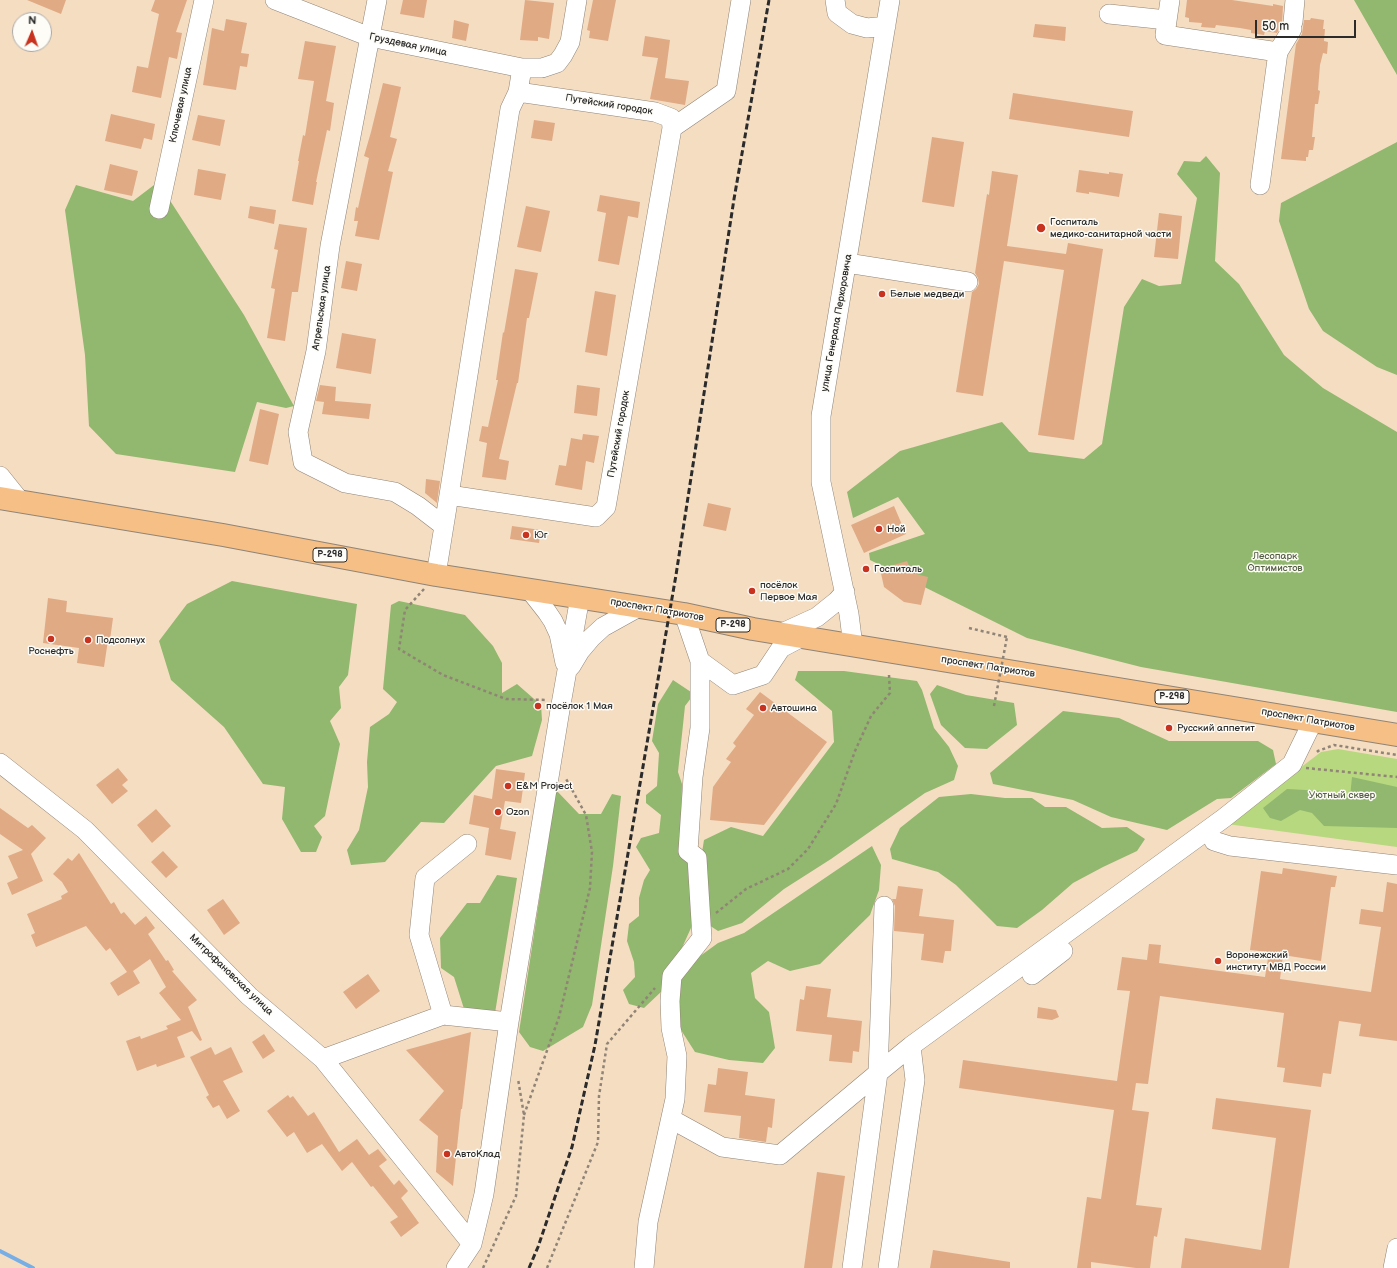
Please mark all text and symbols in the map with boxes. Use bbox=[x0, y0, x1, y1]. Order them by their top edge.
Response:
north arrow bbox=[12, 12, 52, 52]
scale bar bbox=[1257, 12, 1358, 38]
text: N bbox=[28, 14, 37, 27]
text: 50 m bbox=[1262, 19, 1289, 34]
street label: Груздевая улица bbox=[368, 31, 448, 59]
street label: Ключевая улица bbox=[167, 66, 195, 144]
street label: Путейский городок bbox=[564, 92, 654, 118]
place label: Госпиталь медико-санитарной части bbox=[1050, 216, 1171, 240]
marker: Госпиталь медико-санитарной части bbox=[1035, 222, 1047, 234]
street label: улица Генерала Перхоровича bbox=[819, 253, 855, 393]
street label: Апрельская улица bbox=[310, 265, 334, 351]
place label: Белые медведи bbox=[890, 288, 964, 300]
marker: Белые медведи bbox=[877, 289, 887, 299]
street label: Путейский городок bbox=[605, 389, 633, 479]
place label: Ной bbox=[887, 523, 905, 535]
marker: Ной bbox=[874, 524, 884, 534]
place label: Юг bbox=[534, 529, 548, 541]
marker: Юг bbox=[521, 530, 531, 540]
road number: Р-298 bbox=[313, 548, 347, 562]
park label: Лесопарк Оптимистов bbox=[1247, 550, 1303, 574]
place label: Госпиталь bbox=[874, 563, 922, 575]
marker: Госпиталь bbox=[861, 564, 871, 574]
place label: посёлок Первое Мая bbox=[760, 579, 817, 602]
marker: посёлок Первое Мая bbox=[747, 586, 757, 596]
street label: проспект Патриотов bbox=[609, 596, 705, 624]
road number: Р-298 bbox=[716, 618, 750, 632]
marker: Роснефть bbox=[46, 634, 56, 644]
place label: Подсолнух bbox=[96, 634, 145, 646]
marker: Подсолнух bbox=[83, 635, 93, 645]
place label: Роснефть bbox=[28, 645, 74, 657]
street label: проспект Патриотов bbox=[940, 654, 1036, 680]
road number: Р-298 bbox=[1155, 690, 1189, 704]
place label: посёлок 1 Мая bbox=[546, 700, 613, 712]
marker: посёлок 1 Мая bbox=[533, 701, 543, 711]
place label: Автошина bbox=[771, 702, 817, 714]
marker: Автошина bbox=[758, 703, 768, 713]
street label: проспект Патриотов bbox=[1260, 706, 1356, 734]
place label: Русский аппетит bbox=[1177, 722, 1255, 734]
marker: Русский аппетит bbox=[1164, 723, 1174, 733]
place label: E&M Project bbox=[516, 780, 572, 792]
marker: E&M Project bbox=[503, 781, 513, 791]
park label: Уютный сквер bbox=[1309, 789, 1375, 801]
place label: Ozon bbox=[506, 806, 529, 818]
marker: Ozon bbox=[493, 807, 503, 817]
street label: Митрофановская улица bbox=[187, 932, 275, 1018]
place label: Воронежский институт МВД России bbox=[1226, 949, 1326, 972]
marker: Воронежский институт МВД России bbox=[1213, 956, 1223, 966]
place label: АвтоКлад bbox=[455, 1148, 500, 1160]
marker: АвтоКлад bbox=[442, 1149, 452, 1159]

